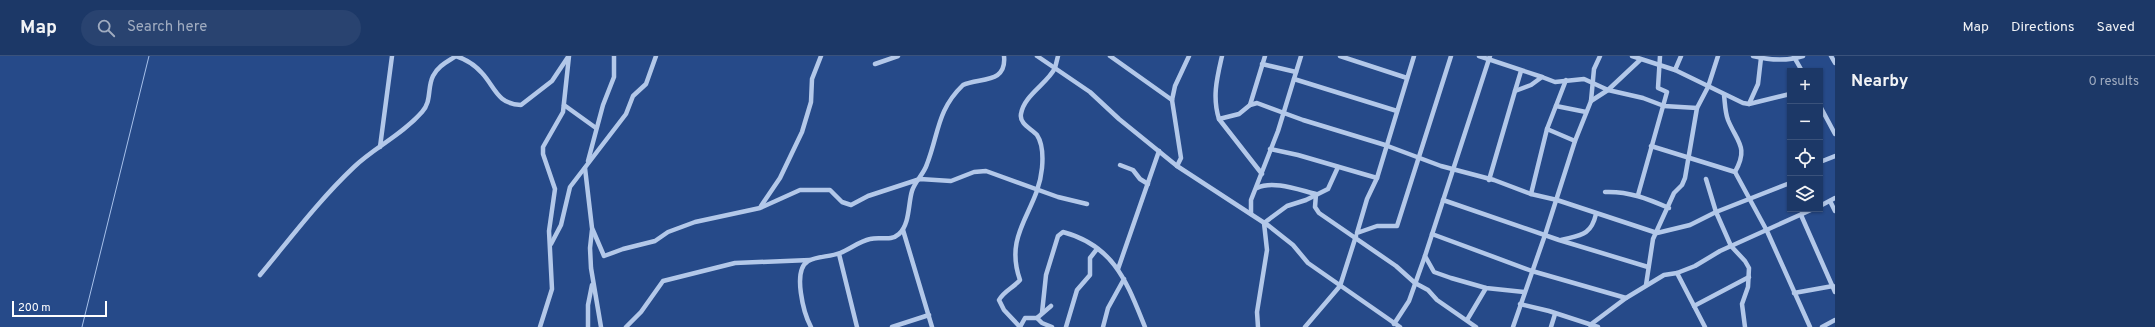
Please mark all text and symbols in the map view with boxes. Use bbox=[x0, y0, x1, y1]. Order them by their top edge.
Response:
search box bbox=[81, 10, 361, 46]
text: Map bbox=[20, 16, 57, 40]
icon: search bbox=[95, 17, 117, 39]
text: Search here bbox=[127, 18, 207, 37]
text: Map bbox=[1963, 19, 1989, 36]
text: Directions bbox=[2011, 19, 2075, 36]
text: Saved bbox=[2097, 19, 2135, 36]
map controls bbox=[1787, 68, 1823, 212]
button: + bbox=[1787, 68, 1823, 104]
text: Nearby bbox=[1851, 71, 1908, 93]
text: 0 results bbox=[2088, 74, 2139, 90]
button: − bbox=[1787, 104, 1823, 140]
button: locate bbox=[1787, 140, 1823, 176]
button: layers bbox=[1787, 176, 1823, 212]
scale bar bbox=[12, 299, 107, 318]
text: 200 m bbox=[18, 301, 51, 315]

